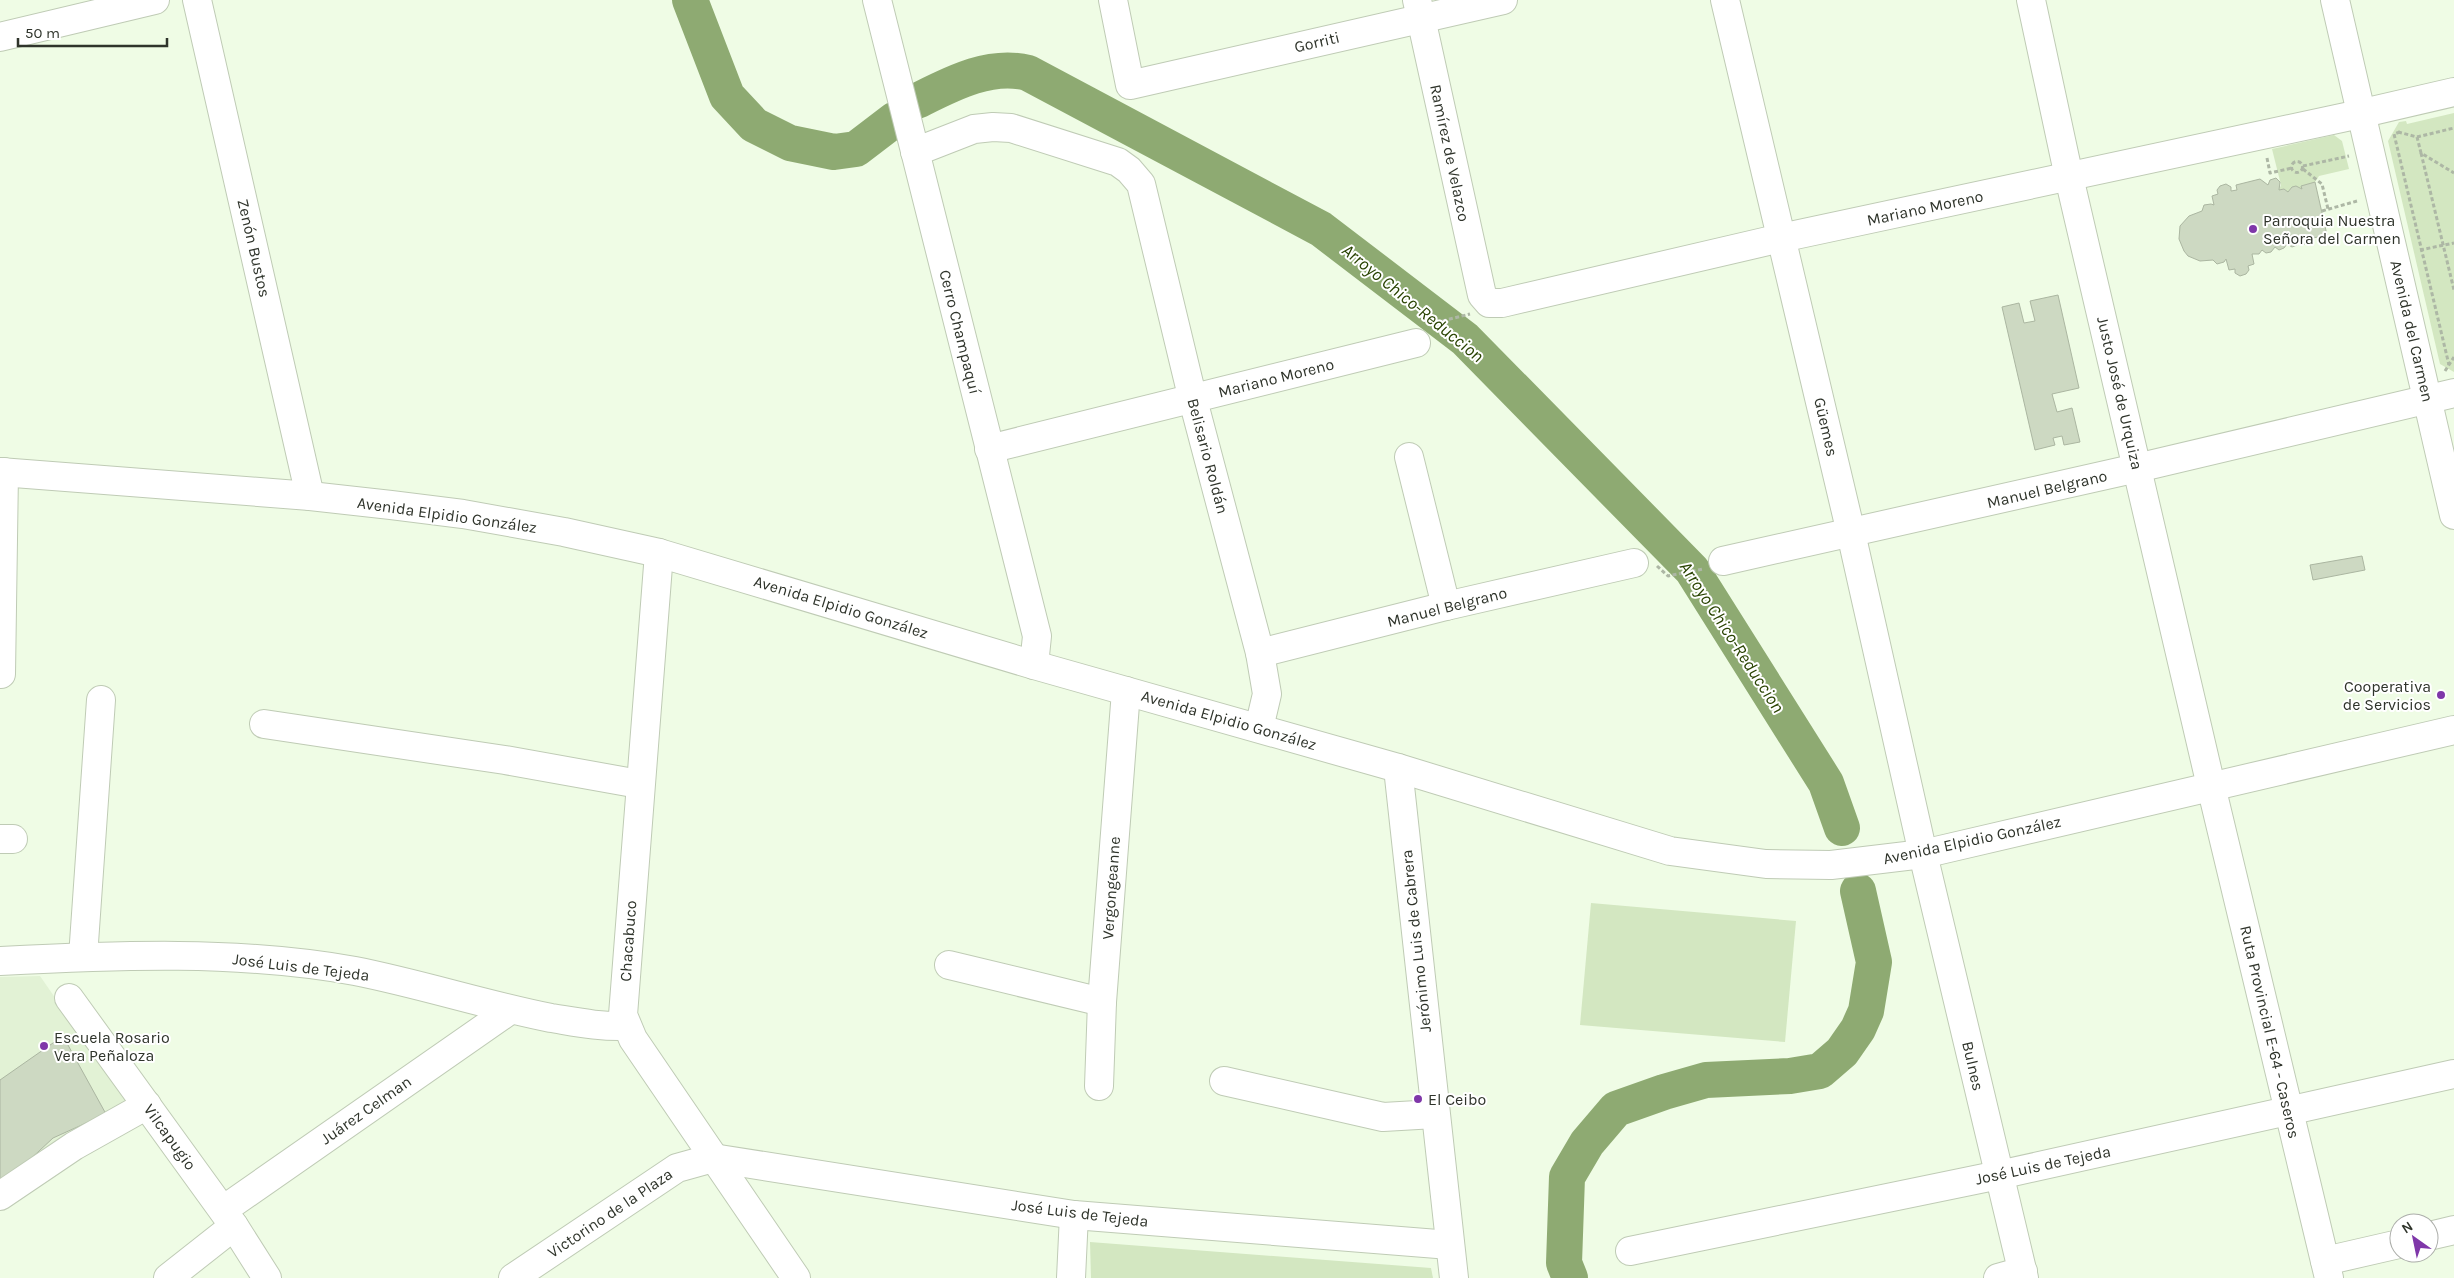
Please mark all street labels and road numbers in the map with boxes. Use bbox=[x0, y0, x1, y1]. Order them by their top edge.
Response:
street label: Gorriti bbox=[1292, 28, 1342, 56]
street label: Ramírez de Velazco bbox=[1426, 83, 1474, 223]
street label: Mariano Moreno bbox=[1865, 186, 1985, 230]
street label: Zenón Bustos bbox=[233, 197, 275, 299]
street label: Avenida del Carmen bbox=[2386, 258, 2438, 404]
street label: Cerro Champaquí bbox=[935, 268, 985, 396]
street label: Justo José de Urquiza bbox=[2093, 315, 2147, 471]
street label: Mariano Moreno bbox=[1216, 354, 1336, 402]
street label: Belisario Roldán bbox=[1183, 396, 1233, 516]
street label: Güemes bbox=[1810, 396, 1842, 458]
street label: Manuel Belgrano bbox=[1985, 466, 2109, 512]
street label: Avenida Elpidio González bbox=[356, 493, 538, 537]
street label: Avenida Elpidio González bbox=[751, 571, 931, 643]
street label: Manuel Belgrano bbox=[1385, 583, 1509, 631]
street label: Avenida Elpidio González bbox=[1139, 686, 1319, 754]
street label: Avenida Elpidio González bbox=[1881, 812, 2063, 868]
street label: Vergongeanne bbox=[1098, 836, 1124, 940]
street label: Jerónimo Luis de Cabrera bbox=[1397, 849, 1435, 1033]
street label: Chacabuco bbox=[616, 900, 640, 982]
street label: Ruta Provincial E-64 - Caseros bbox=[2236, 924, 2304, 1140]
street label: José Luis de Tejeda bbox=[231, 949, 371, 985]
street label: Bulnes bbox=[1958, 1039, 1988, 1093]
street label: Juárez Celman bbox=[317, 1072, 415, 1148]
street label: Vilcapugio bbox=[140, 1100, 200, 1174]
street label: José Luis de Tejeda bbox=[1974, 1141, 2112, 1189]
street label: Victorino de la Plaza bbox=[544, 1164, 676, 1262]
street label: José Luis de Tejeda bbox=[1010, 1195, 1150, 1231]

